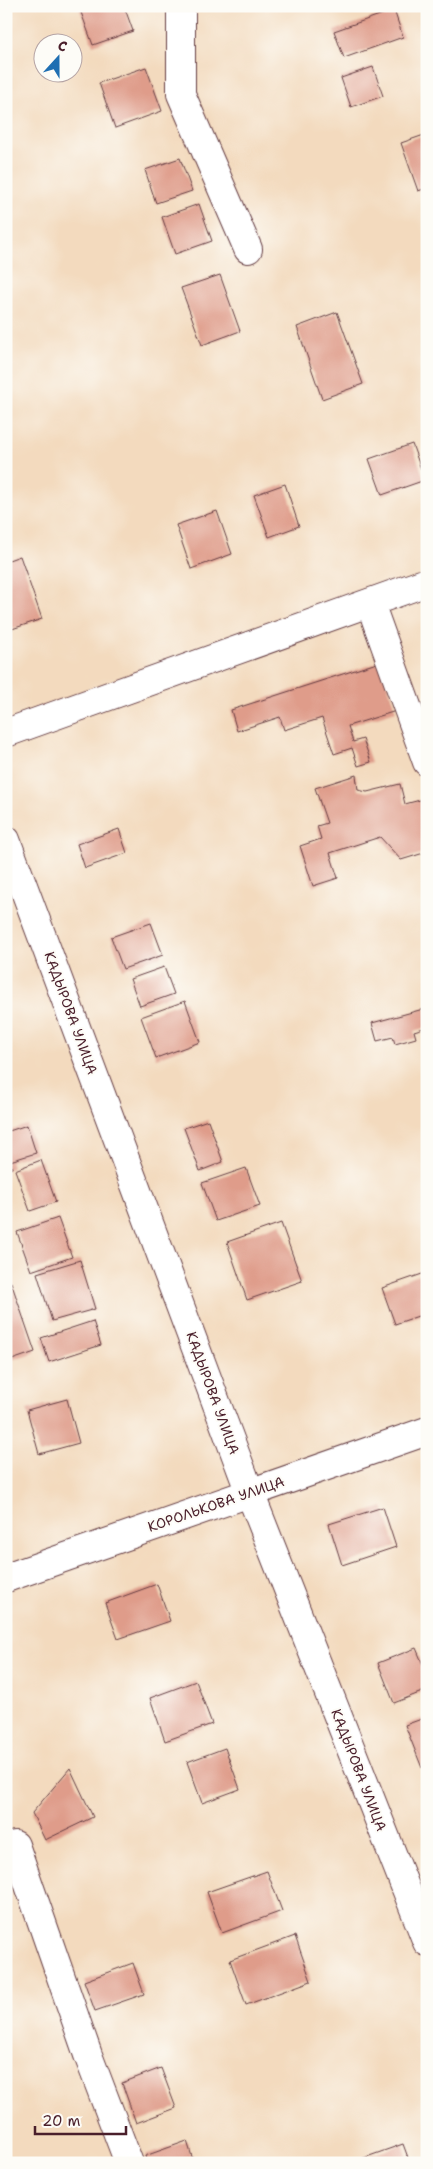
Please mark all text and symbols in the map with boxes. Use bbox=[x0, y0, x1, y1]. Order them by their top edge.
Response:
north arrow bbox=[32, 32, 82, 82]
text: С bbox=[55, 36, 70, 56]
street label: КАДЫРОВА УЛИЦА bbox=[40, 949, 102, 1077]
street label: КАДЫРОВА УЛИЦА bbox=[182, 1329, 244, 1457]
street label: КОРОЛЬКОВА УЛИЦА bbox=[145, 1472, 287, 1536]
street label: КАДЫРОВА УЛИЦА bbox=[327, 1706, 391, 1834]
scale bar bbox=[35, 2104, 126, 2136]
text: 20 m bbox=[42, 2111, 81, 2131]

